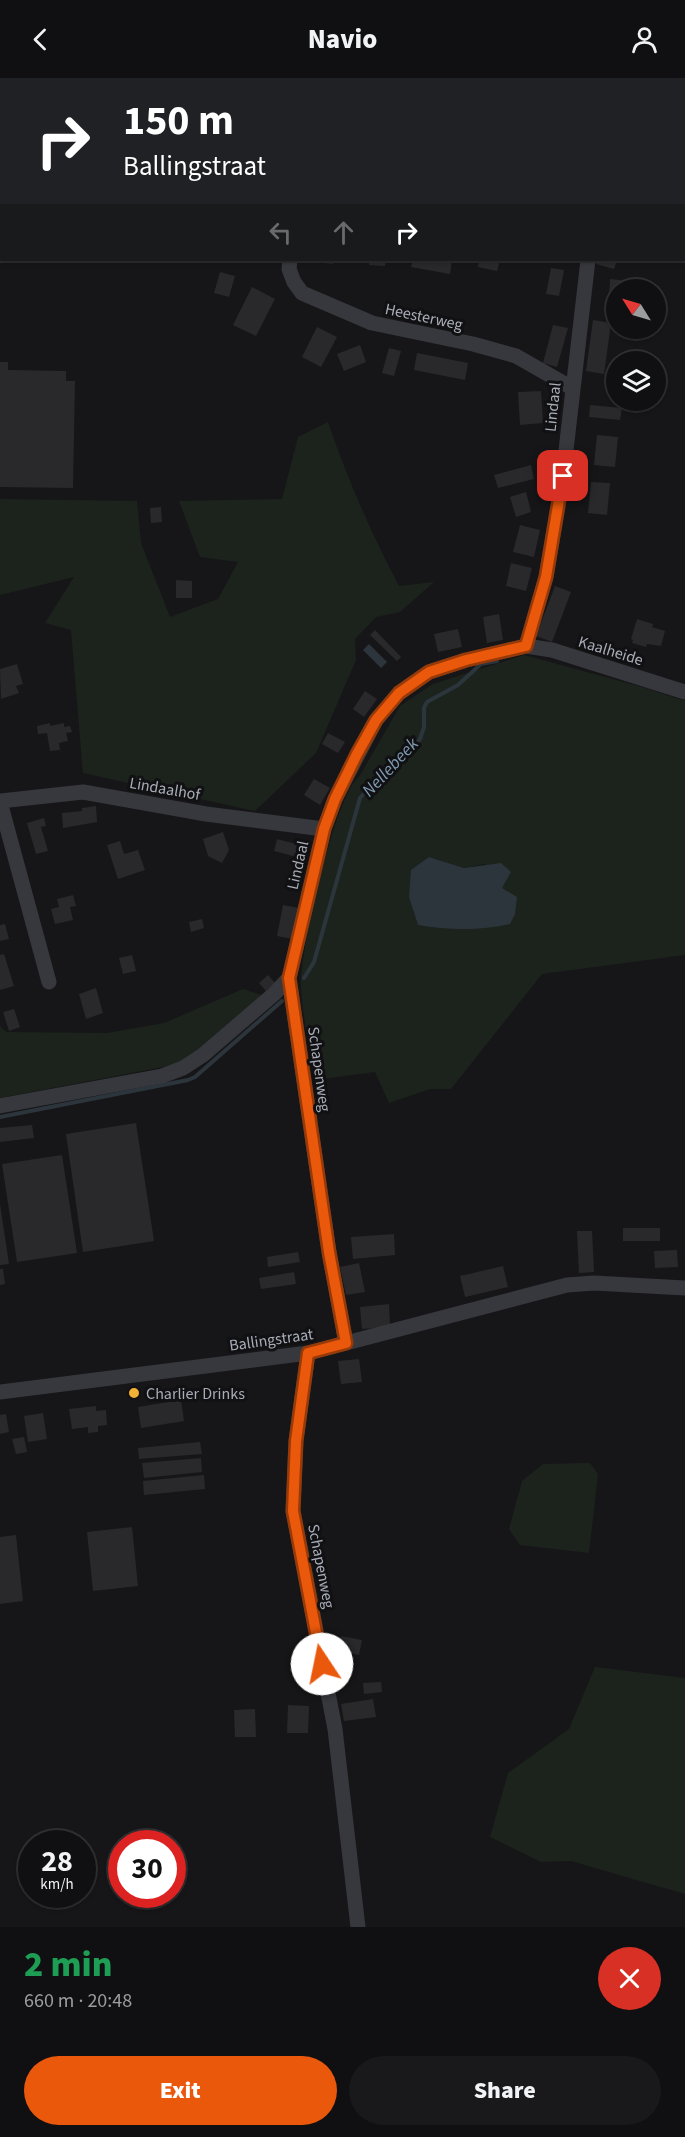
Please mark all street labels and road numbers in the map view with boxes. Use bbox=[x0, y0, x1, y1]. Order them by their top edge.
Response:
street label: Heesterweg bbox=[383, 298, 465, 336]
street label: Lindaal bbox=[539, 381, 567, 433]
street label: Kaalheide bbox=[576, 631, 646, 671]
street label: Lindaalhof bbox=[128, 772, 203, 806]
street label: Lindaal bbox=[282, 839, 314, 892]
street label: Schapenweg bbox=[302, 1025, 336, 1113]
street label: Ballingstraat bbox=[228, 1323, 315, 1357]
street label: Schapenweg bbox=[302, 1522, 340, 1610]

